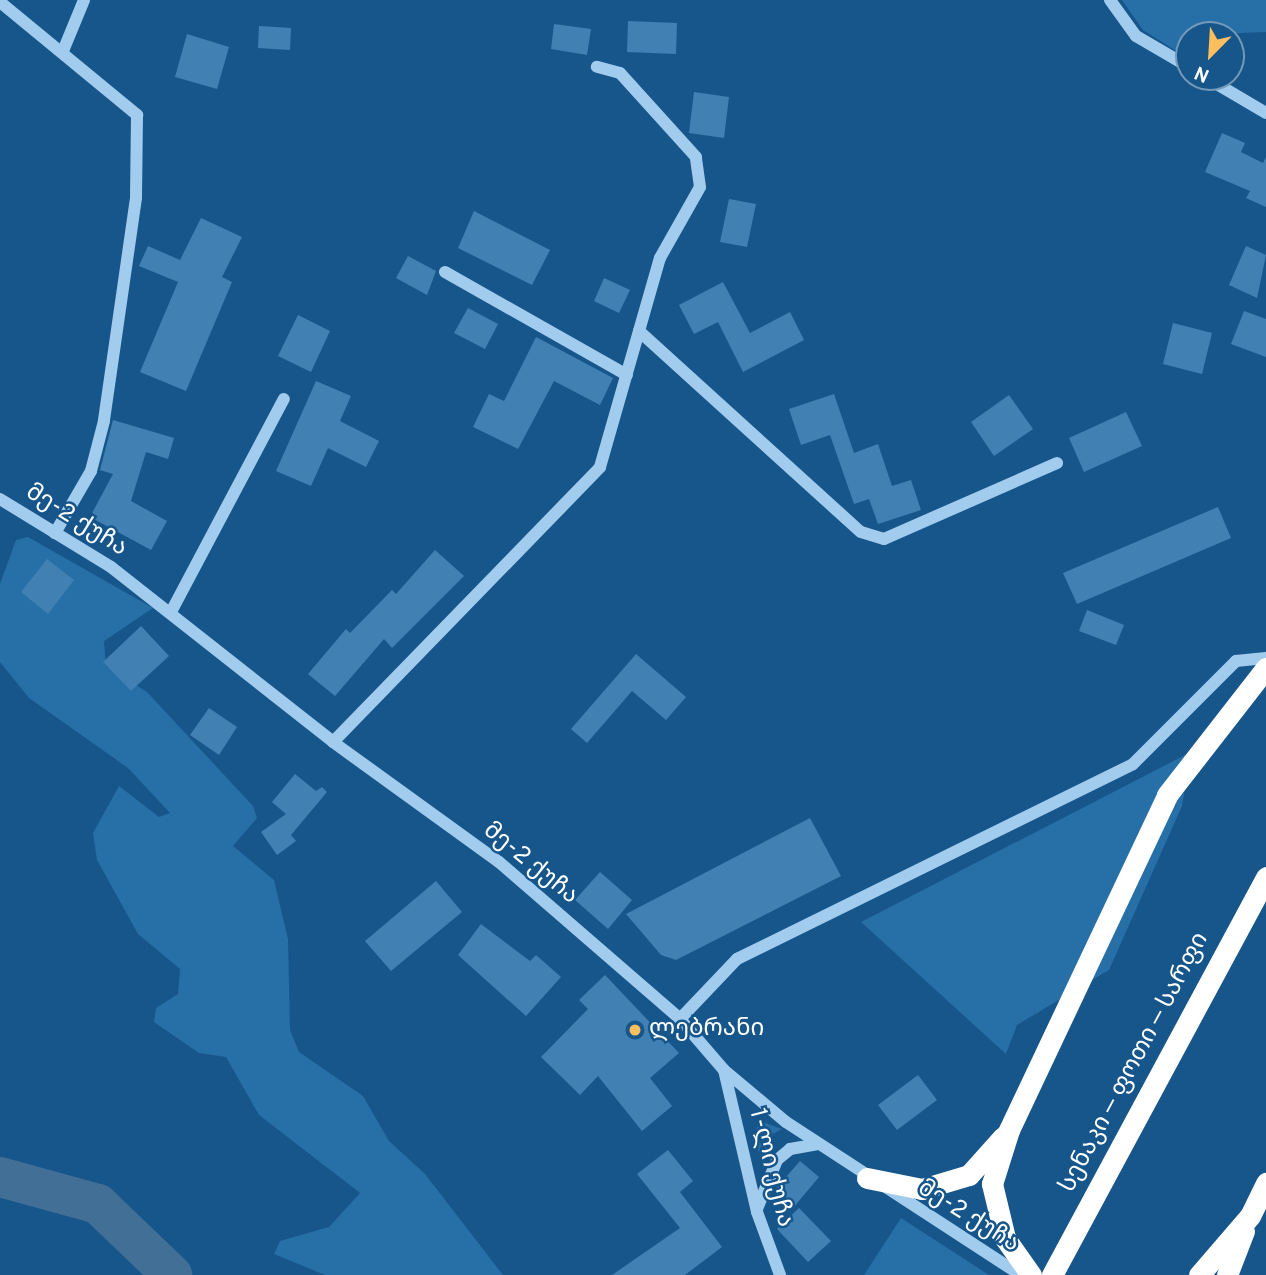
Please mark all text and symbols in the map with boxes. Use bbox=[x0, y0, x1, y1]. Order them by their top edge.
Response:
north arrow bbox=[1175, 21, 1245, 91]
text: N bbox=[1191, 60, 1213, 87]
street label: მე-2 ქუჩა bbox=[20, 479, 132, 563]
street label: მე-2 ქუჩა bbox=[477, 817, 583, 911]
street label: სენაკი — ფოთი — სარფი bbox=[1054, 928, 1216, 1198]
place label: ლებრანი bbox=[649, 1016, 764, 1044]
marker: ლებრანი bbox=[627, 1022, 643, 1038]
street label: 1-ლი ქუჩა bbox=[741, 1106, 799, 1230]
street label: მე-2 ქუჩა bbox=[912, 1175, 1024, 1259]

